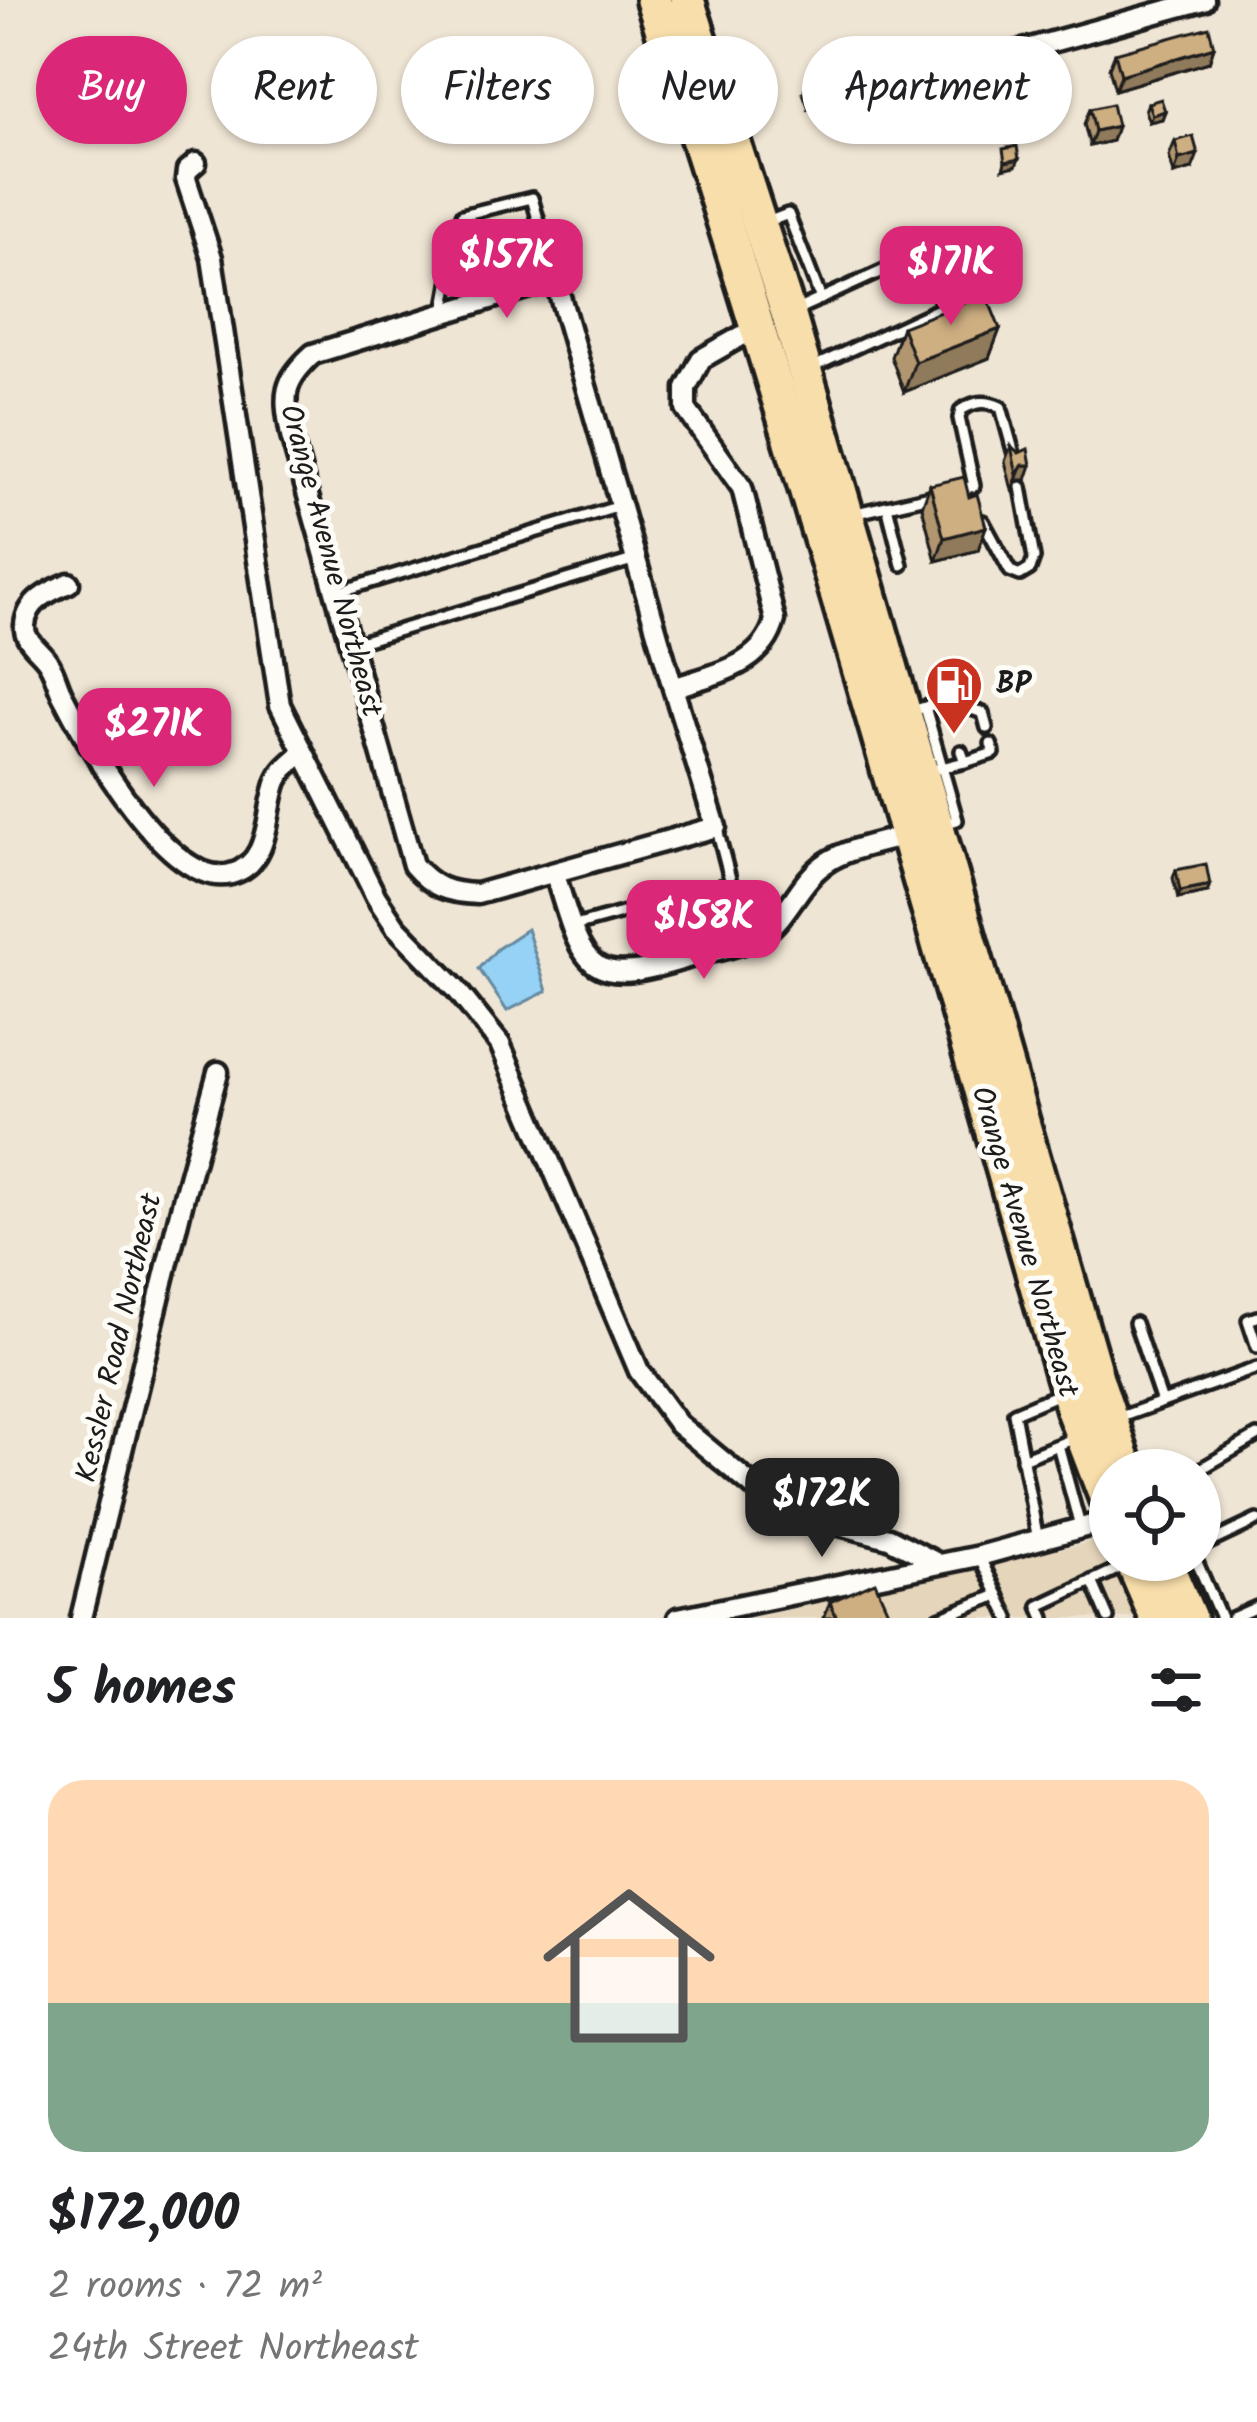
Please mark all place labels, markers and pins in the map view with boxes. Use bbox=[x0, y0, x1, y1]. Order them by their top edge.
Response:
pin: $157K bbox=[423, 219, 591, 321]
pin: $171K bbox=[867, 226, 1035, 328]
fuel station icon: BP bbox=[923, 654, 985, 736]
place label: BP bbox=[996, 661, 1033, 709]
pin: $271K bbox=[70, 688, 238, 790]
pin: $158K bbox=[620, 880, 788, 982]
pin: $172K bbox=[738, 1458, 906, 1560]

